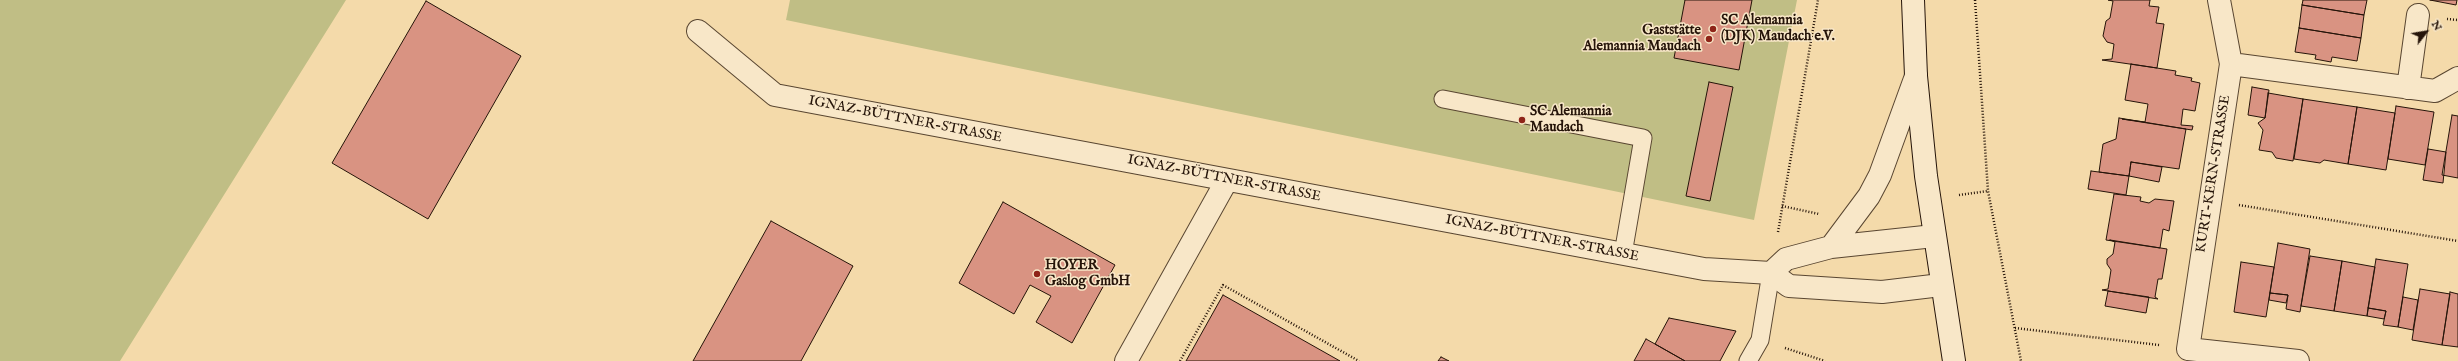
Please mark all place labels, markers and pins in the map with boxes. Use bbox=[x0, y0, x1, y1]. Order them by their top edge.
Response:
place label: SC Alemannia (DJK) Maudach e.V. bbox=[1721, 13, 1835, 46]
place label: Gaststätte Alemannia Maudach bbox=[1583, 23, 1701, 56]
marker: SC Alemannia (DJK) Maudach e.V. bbox=[1708, 24, 1718, 34]
marker: Gaststätte Alemannia Maudach bbox=[1704, 34, 1714, 44]
place label: SC Alemannia Maudach bbox=[1530, 104, 1611, 136]
marker: SC Alemannia Maudach bbox=[1517, 115, 1527, 125]
place label: HOYER Gaslog GmbH bbox=[1045, 258, 1130, 290]
marker: HOYER Gaslog GmbH bbox=[1032, 269, 1042, 279]

